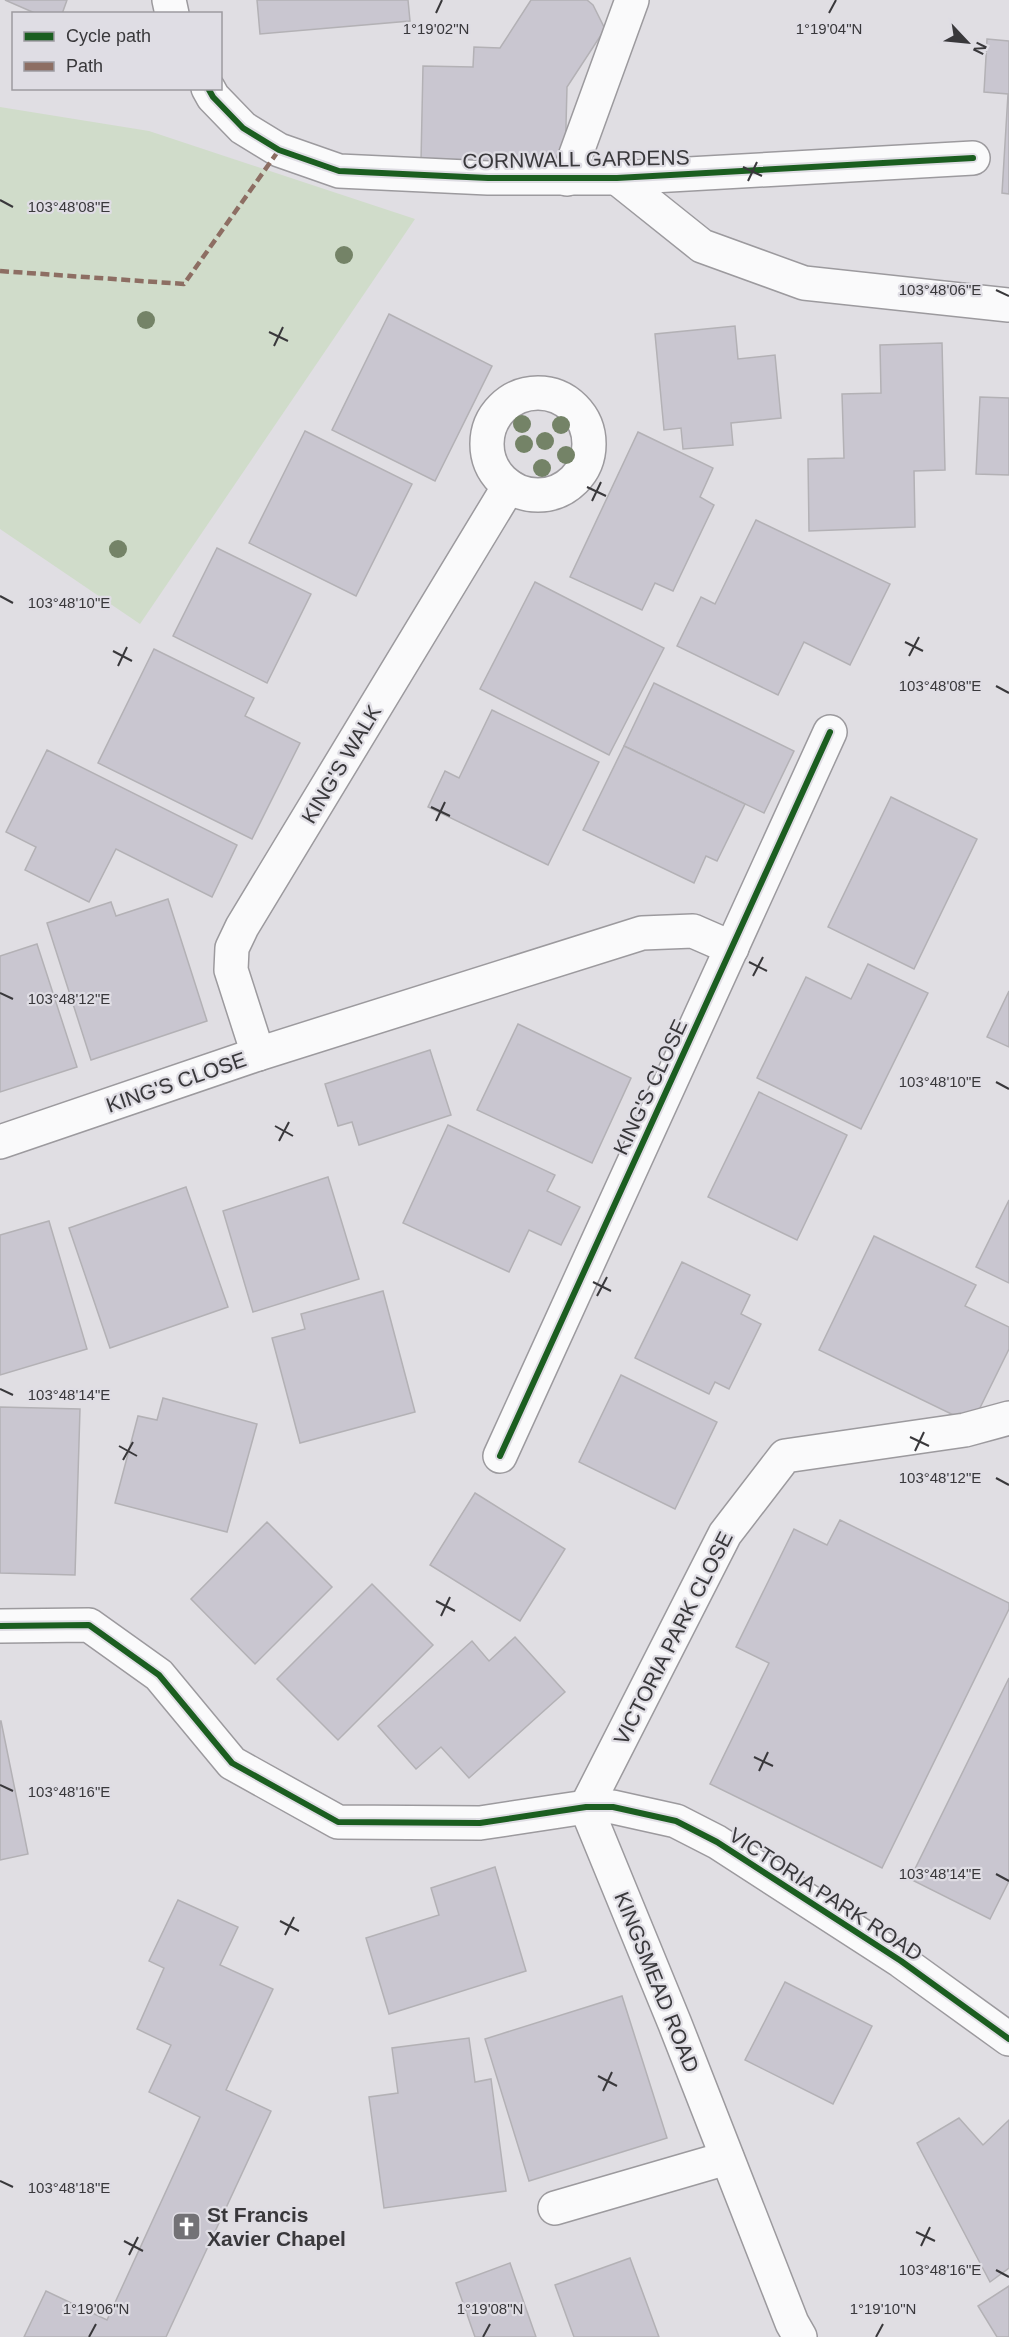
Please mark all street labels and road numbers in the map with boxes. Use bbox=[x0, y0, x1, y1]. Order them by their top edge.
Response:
street label: CORNWALL GARDENS bbox=[462, 146, 690, 172]
street label: KING'S WALK bbox=[297, 701, 385, 827]
street label: KING'S CLOSE bbox=[609, 1016, 691, 1158]
street label: KING'S CLOSE bbox=[103, 1047, 249, 1117]
street label: VICTORIA PARK CLOSE bbox=[609, 1528, 737, 1748]
street label: VICTORIA PARK ROAD bbox=[725, 1823, 927, 1965]
street label: KINGSMEAD ROAD bbox=[610, 1888, 704, 2076]

